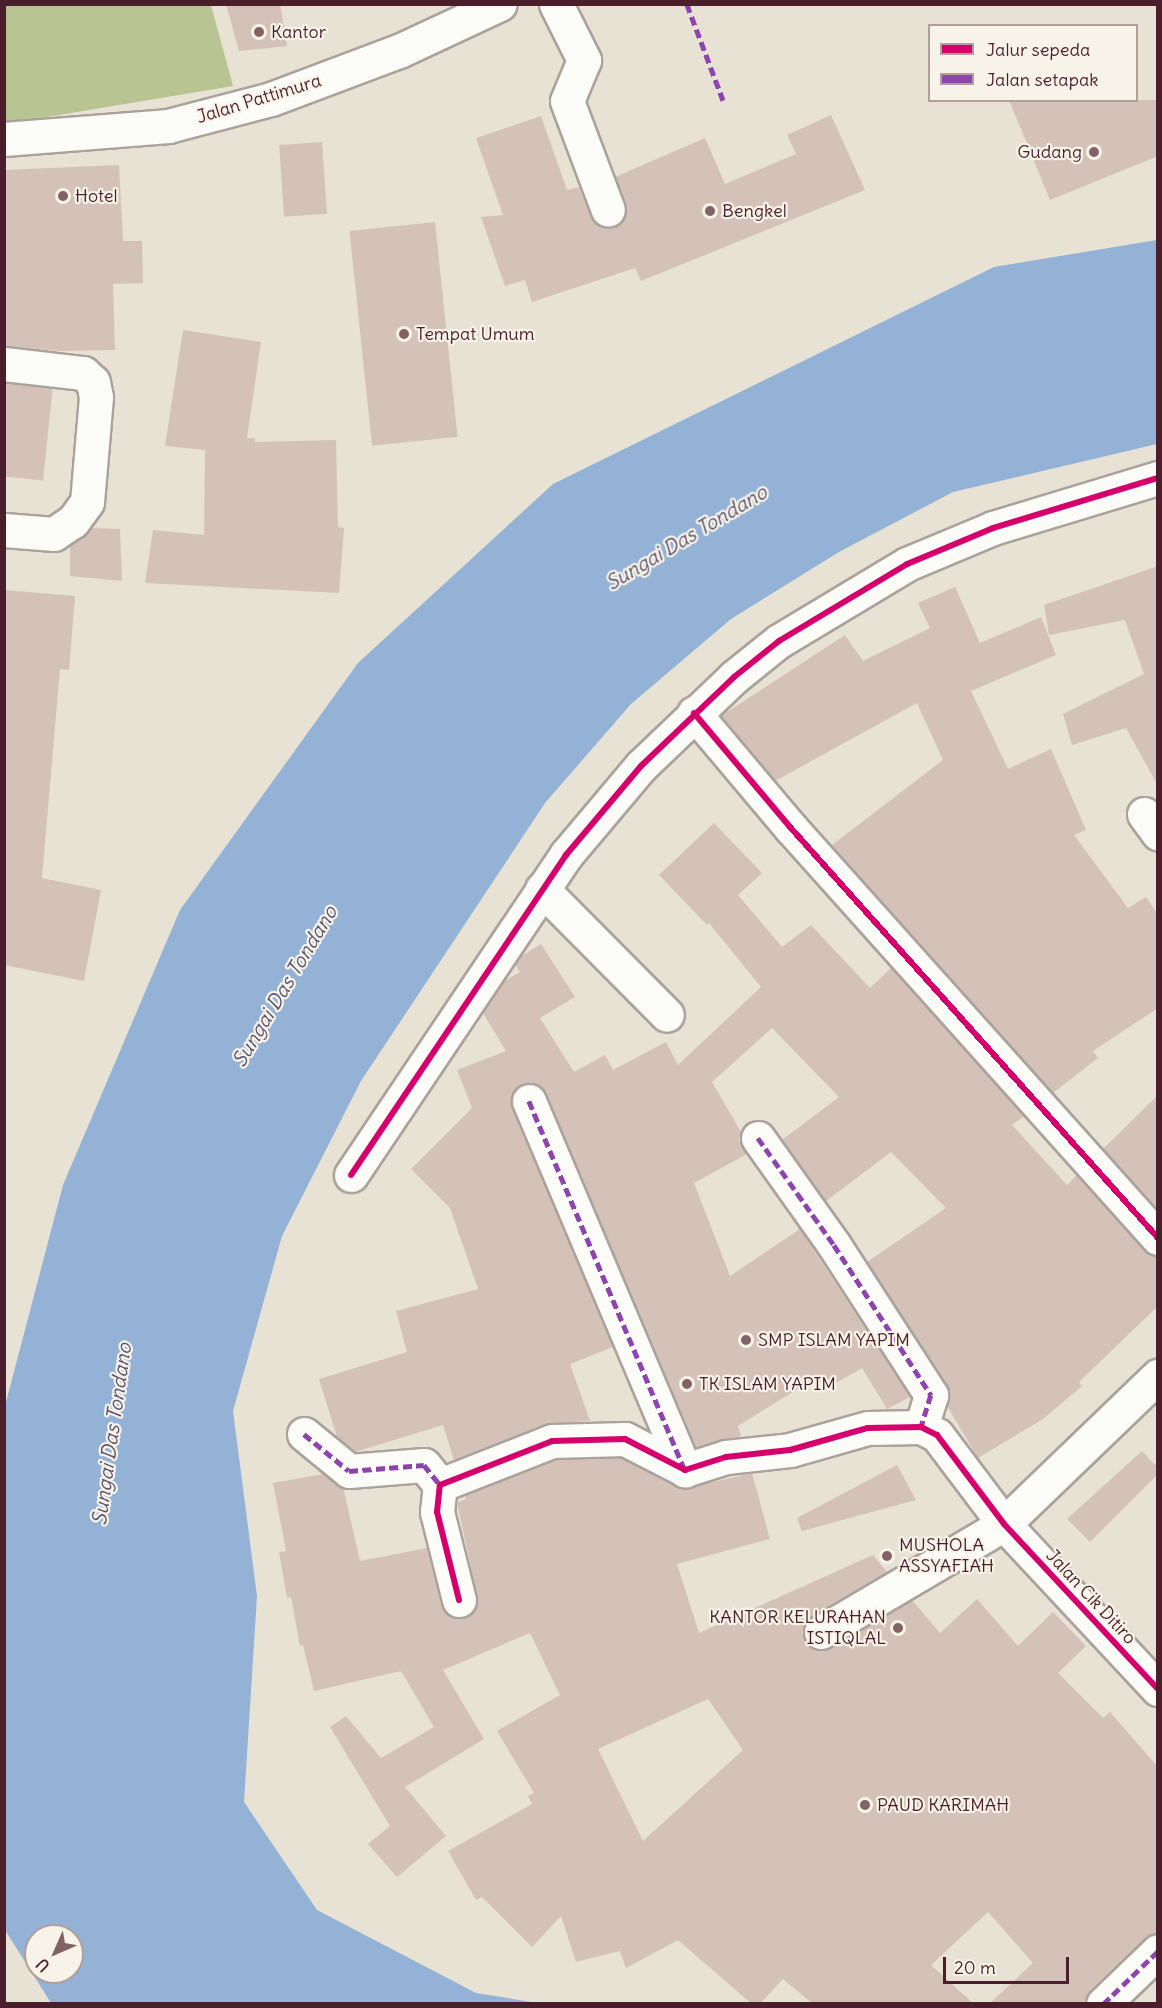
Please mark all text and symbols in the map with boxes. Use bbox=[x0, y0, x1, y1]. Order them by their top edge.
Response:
place label: Kantor bbox=[271, 21, 326, 43]
legend bbox=[928, 24, 1138, 102]
marker: Kantor bbox=[252, 25, 266, 39]
text: Jalur sepeda bbox=[986, 38, 1090, 61]
text: Jalan setapak bbox=[986, 68, 1098, 91]
street label: Jalan Pattimura bbox=[194, 70, 324, 128]
place label: Gudang bbox=[1017, 141, 1082, 163]
marker: Gudang bbox=[1087, 145, 1101, 159]
place label: Hotel bbox=[75, 185, 118, 207]
marker: Hotel bbox=[56, 189, 70, 203]
place label: Bengkel bbox=[722, 200, 787, 222]
marker: Bengkel bbox=[703, 204, 717, 218]
place label: Tempat Umum bbox=[416, 323, 535, 345]
marker: Tempat Umum bbox=[397, 327, 411, 341]
water label: Sungai Das Tondano bbox=[601, 479, 771, 595]
water label: Sungai Das Tondano bbox=[226, 901, 342, 1071]
place label: SMP ISLAM YAPIM bbox=[758, 1329, 910, 1351]
marker: SMP ISLAM YAPIM bbox=[739, 1333, 753, 1347]
water label: Sungai Das Tondano bbox=[86, 1341, 136, 1527]
place label: TK ISLAM YAPIM bbox=[699, 1373, 836, 1395]
marker: TK ISLAM YAPIM bbox=[680, 1377, 694, 1391]
place label: MUSHOLA ASSYAFIAH bbox=[899, 1535, 994, 1578]
street label: Jalan Cik Ditiro bbox=[1042, 1545, 1140, 1649]
marker: MUSHOLA ASSYAFIAH bbox=[880, 1549, 894, 1563]
place label: KANTOR KELURAHAN ISTIQLAL bbox=[709, 1607, 886, 1650]
marker: KANTOR KELURAHAN ISTIQLAL bbox=[891, 1621, 905, 1635]
place label: PAUD KARIMAH bbox=[877, 1794, 1009, 1816]
marker: PAUD KARIMAH bbox=[858, 1798, 872, 1812]
north arrow bbox=[24, 1924, 84, 1984]
scale bar bbox=[946, 1945, 1072, 1983]
text: U bbox=[32, 1954, 54, 1976]
text: 20 m bbox=[954, 1956, 996, 1979]

